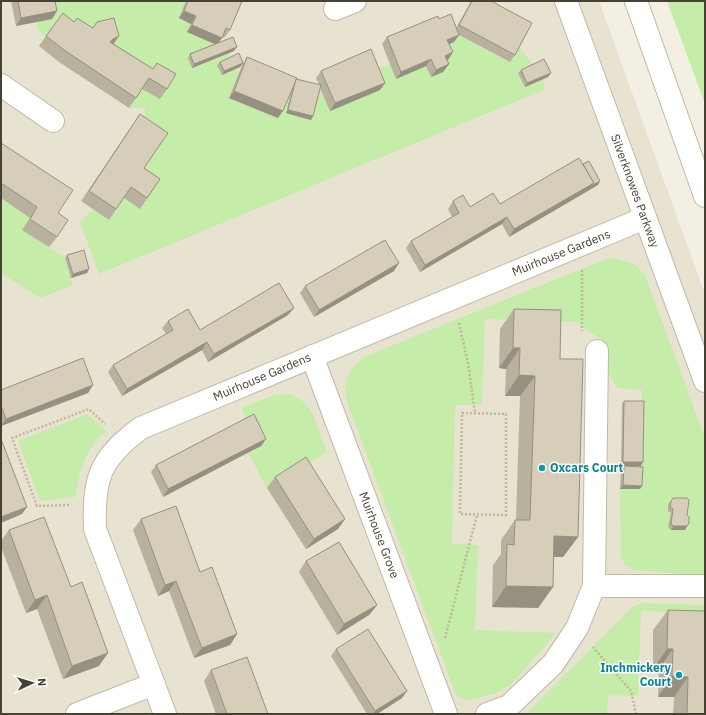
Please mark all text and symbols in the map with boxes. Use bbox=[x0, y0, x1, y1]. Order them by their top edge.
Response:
street label: Silverknowes Parkway bbox=[608, 132, 663, 250]
street label: Muirhouse Gardens bbox=[509, 226, 612, 279]
street label: Muirhouse Gardens bbox=[211, 349, 313, 404]
place label: Oxcars Court bbox=[550, 460, 623, 475]
marker: Oxcars Court bbox=[537, 463, 547, 473]
street label: Muirhouse Grove bbox=[356, 490, 403, 580]
place label: Inchmickery Court bbox=[600, 660, 672, 689]
north arrow bbox=[12, 663, 52, 703]
marker: Inchmickery Court bbox=[674, 670, 684, 680]
text: N bbox=[35, 678, 49, 687]

